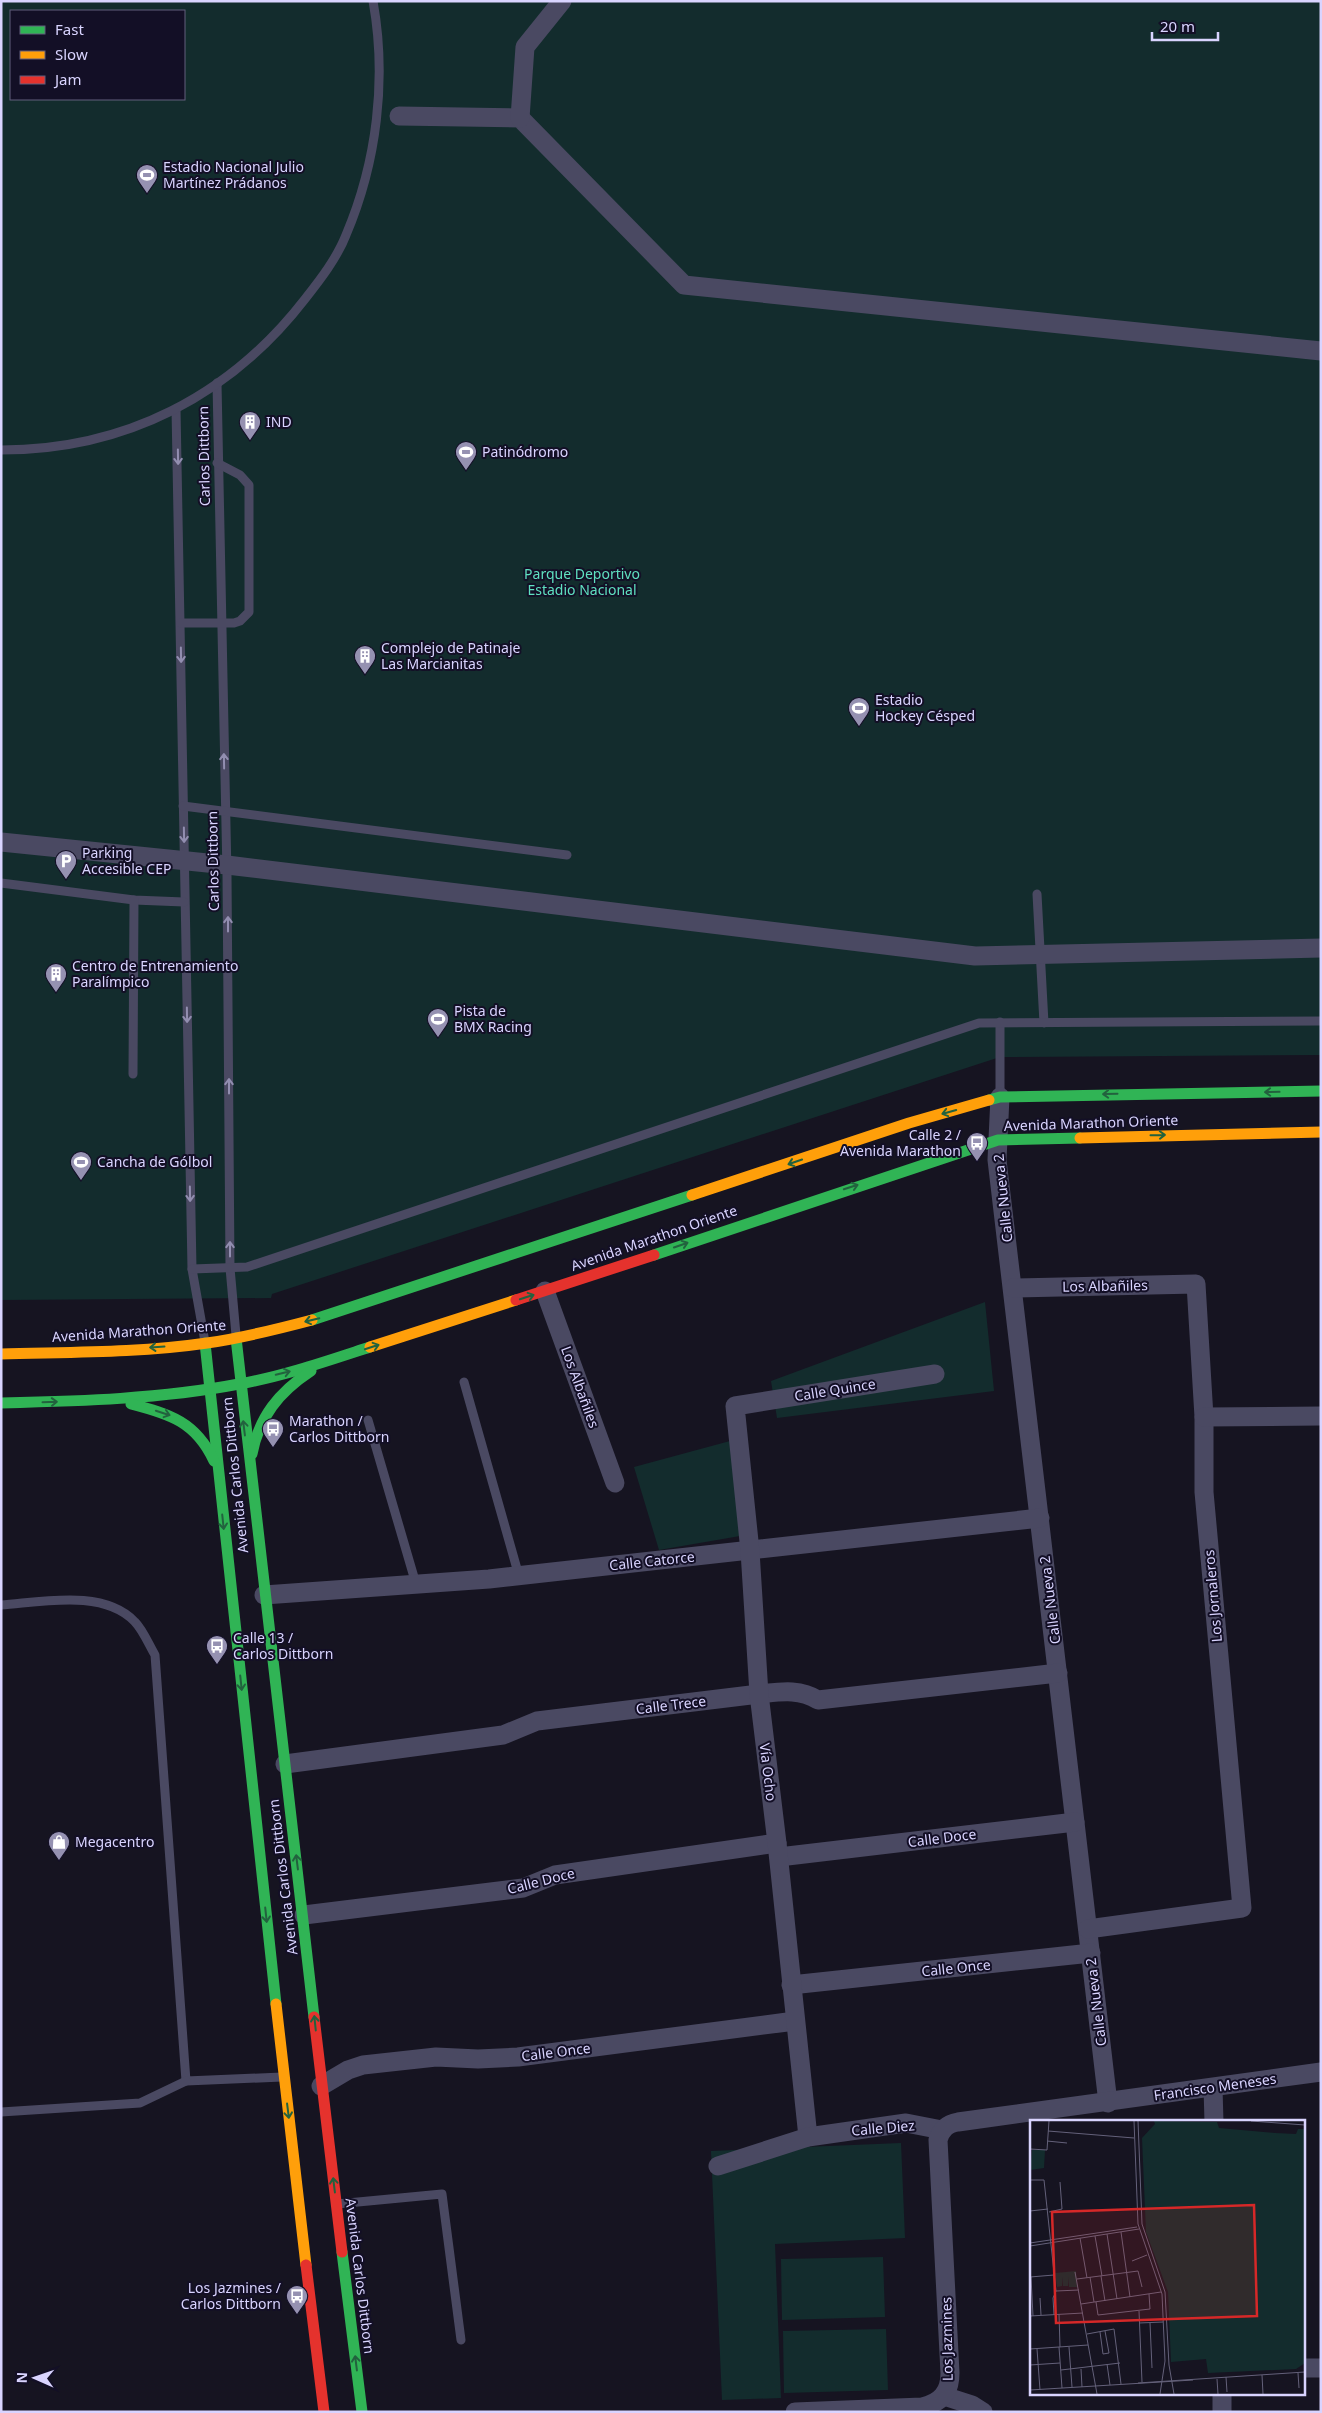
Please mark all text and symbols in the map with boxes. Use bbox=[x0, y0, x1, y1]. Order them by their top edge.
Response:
legend bbox=[10, 10, 185, 100]
scale bar bbox=[1152, 10, 1218, 42]
text: 20 m bbox=[1160, 16, 1195, 36]
text: Fast bbox=[55, 19, 84, 39]
text: Slow bbox=[55, 44, 88, 64]
text: Jam bbox=[53, 69, 82, 89]
place label: Estadio Nacional Julio Martínez Prádanos bbox=[163, 157, 304, 192]
sports icon: Estadio Nacional Julio Martínez Prádanos bbox=[135, 163, 159, 194]
street label: Carlos Dittborn bbox=[193, 406, 214, 506]
building icon: IND bbox=[238, 410, 262, 441]
place label: IND bbox=[266, 412, 292, 431]
sports icon: Patinódromo bbox=[454, 440, 478, 471]
place label: Patinódromo bbox=[482, 442, 568, 461]
one-way arrow bbox=[173, 449, 183, 465]
park label: Parque Deportivo Estadio Nacional bbox=[524, 564, 640, 599]
place label: Complejo de Patinaje Las Marcianitas bbox=[381, 638, 521, 673]
building icon: Complejo de Patinaje Las Marcianitas bbox=[353, 644, 377, 675]
one-way arrow bbox=[176, 646, 186, 662]
place label: Estadio Hockey Césped bbox=[875, 690, 975, 725]
sports icon: Estadio Hockey Césped bbox=[847, 696, 871, 727]
one-way arrow bbox=[219, 753, 229, 770]
street label: Carlos Dittborn bbox=[202, 811, 223, 911]
one-way arrow bbox=[179, 826, 189, 842]
place label: Parking Accesible CEP bbox=[82, 843, 171, 878]
parking icon: Parking Accesible CEP bbox=[54, 849, 78, 880]
one-way arrow bbox=[223, 916, 233, 932]
place label: Centro de Entrenamiento Paralímpico bbox=[72, 956, 238, 991]
building icon: Centro de Entrenamiento Paralímpico bbox=[44, 962, 68, 993]
place label: Pista de BMX Racing bbox=[454, 1001, 532, 1036]
one-way arrow bbox=[182, 1006, 191, 1022]
sports icon: Pista de BMX Racing bbox=[426, 1007, 450, 1038]
one-way arrow bbox=[224, 1078, 234, 1094]
one-way arrow bbox=[1264, 1087, 1280, 1096]
one-way arrow bbox=[1102, 1089, 1118, 1099]
one-way arrow bbox=[942, 1107, 958, 1117]
street label: Avenida Marathon Oriente bbox=[1003, 1110, 1179, 1135]
place label: Calle 2 / Avenida Marathon bbox=[840, 1125, 962, 1160]
one-way arrow bbox=[1149, 1130, 1165, 1140]
bus stop icon: Calle 2 / Avenida Marathon bbox=[965, 1131, 989, 1162]
sports icon: Cancha de Gólbol bbox=[69, 1150, 93, 1181]
place label: Cancha de Gólbol bbox=[97, 1152, 212, 1171]
street label: Calle Nueva 2 bbox=[988, 1153, 1017, 1243]
one-way arrow bbox=[787, 1158, 803, 1167]
one-way arrow bbox=[843, 1182, 859, 1192]
one-way arrow bbox=[185, 1186, 195, 1202]
street label: Avenida Marathon Oriente bbox=[568, 1200, 740, 1275]
one-way arrow bbox=[672, 1239, 688, 1249]
one-way arrow bbox=[225, 1241, 235, 1257]
street label: Los Albañiles bbox=[1062, 1275, 1148, 1296]
one-way arrow bbox=[518, 1291, 534, 1301]
street label: Avenida Marathon Oriente bbox=[51, 1315, 227, 1346]
one-way arrow bbox=[304, 1316, 320, 1325]
one-way arrow bbox=[364, 1341, 380, 1351]
one-way arrow bbox=[149, 1343, 165, 1352]
street label: Los Albañiles bbox=[557, 1343, 604, 1431]
one-way arrow bbox=[274, 1368, 290, 1378]
street label: Calle Quince bbox=[793, 1374, 877, 1405]
street label: Avenida Carlos Dittborn bbox=[217, 1396, 252, 1554]
one-way arrow bbox=[42, 1397, 58, 1406]
one-way arrow bbox=[155, 1409, 170, 1418]
place label: Marathon / Carlos Dittborn bbox=[289, 1411, 389, 1446]
bus stop icon: Marathon / Carlos Dittborn bbox=[261, 1417, 285, 1448]
one-way arrow bbox=[239, 1420, 249, 1436]
one-way arrow bbox=[218, 1514, 228, 1530]
street label: Calle Catorce bbox=[608, 1547, 696, 1574]
street label: Los Jornaleros bbox=[1199, 1549, 1226, 1643]
street label: Calle Nueva 2 bbox=[1035, 1555, 1064, 1645]
place label: Calle 13 / Carlos Dittborn bbox=[233, 1628, 333, 1663]
bus stop icon: Calle 13 / Carlos Dittborn bbox=[205, 1634, 229, 1665]
one-way arrow bbox=[236, 1675, 246, 1691]
street label: Calle Trece bbox=[635, 1691, 707, 1718]
street label: Vía Ocho bbox=[756, 1742, 781, 1802]
street label: Avenida Carlos Dittborn bbox=[264, 1798, 301, 1956]
street label: Calle Doce bbox=[907, 1824, 977, 1851]
shop icon: Megacentro bbox=[47, 1830, 71, 1861]
place label: Megacentro bbox=[75, 1832, 154, 1851]
one-way arrow bbox=[292, 1854, 302, 1870]
street label: Calle Doce bbox=[505, 1863, 577, 1898]
one-way arrow bbox=[261, 1906, 271, 1922]
street label: Calle Once bbox=[920, 1954, 992, 1981]
street label: Calle Nueva 2 bbox=[1081, 1957, 1110, 2047]
one-way arrow bbox=[310, 2016, 320, 2032]
street label: Calle Once bbox=[520, 2038, 592, 2065]
street label: Francisco Meneses bbox=[1152, 2068, 1278, 2105]
one-way arrow bbox=[283, 2103, 293, 2119]
street label: Calle Diez bbox=[850, 2115, 916, 2140]
inset map bbox=[1030, 2120, 1304, 2396]
one-way arrow bbox=[328, 2177, 338, 2193]
street label: Avenida Carlos Dittborn bbox=[342, 2197, 379, 2355]
place label: Los Jazmines / Carlos Dittborn bbox=[181, 2278, 282, 2313]
bus stop icon: Los Jazmines / Carlos Dittborn bbox=[285, 2284, 309, 2315]
street label: Los Jazmines bbox=[936, 2296, 957, 2381]
north arrow bbox=[10, 2353, 60, 2403]
one-way arrow bbox=[351, 2356, 361, 2372]
text: N bbox=[12, 2372, 31, 2384]

